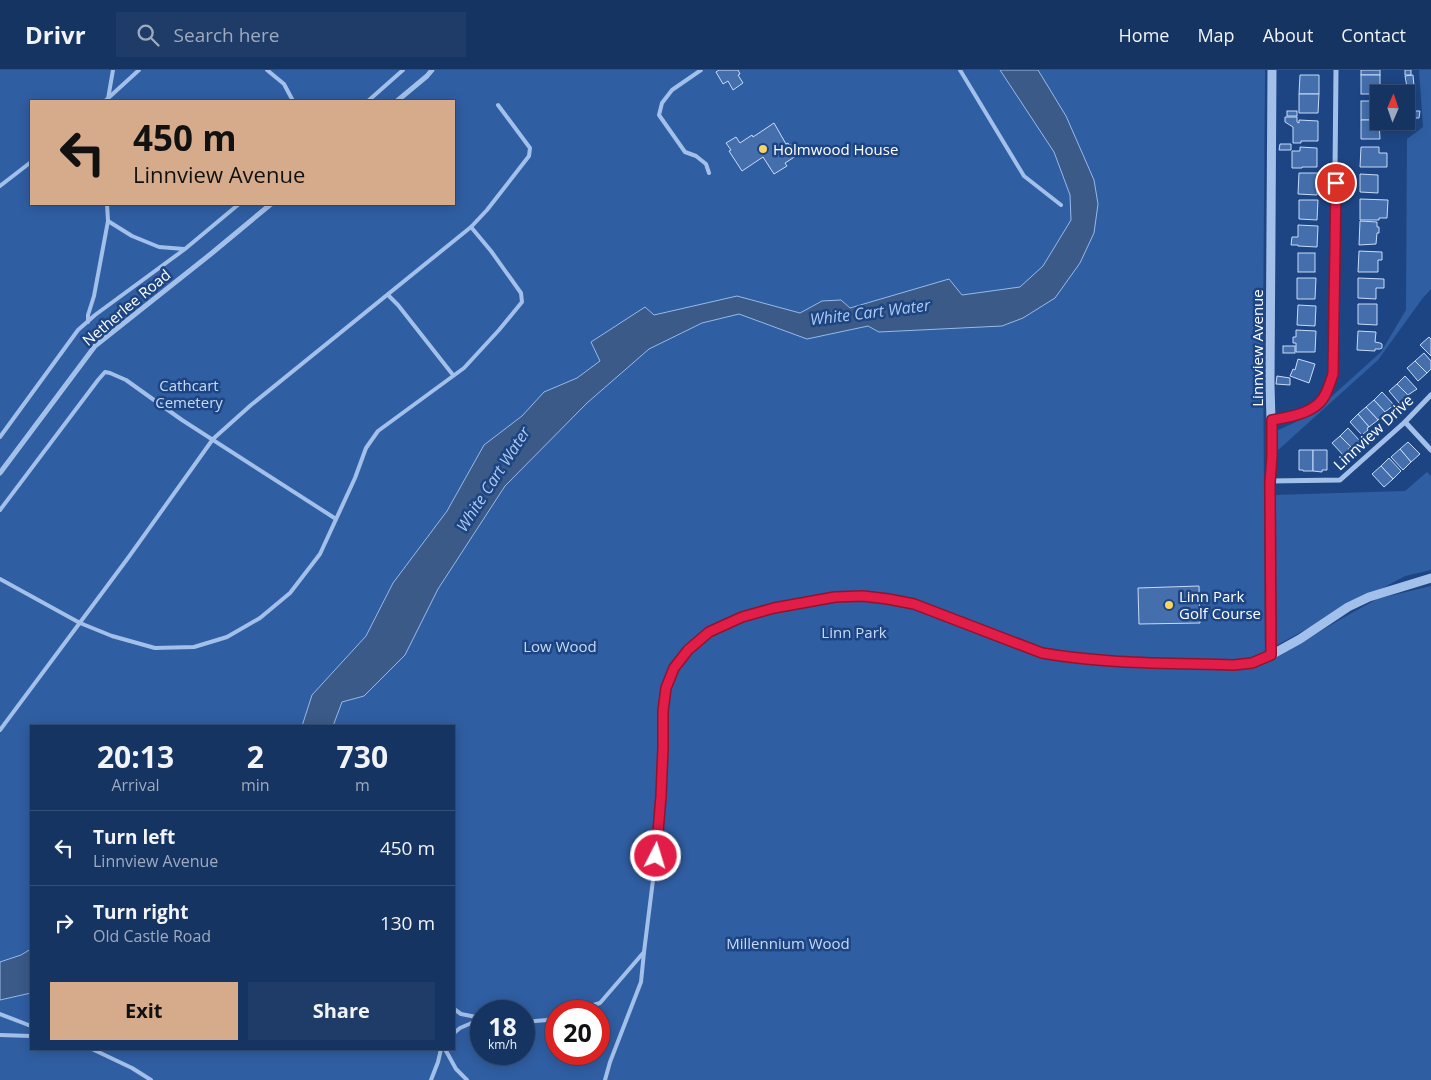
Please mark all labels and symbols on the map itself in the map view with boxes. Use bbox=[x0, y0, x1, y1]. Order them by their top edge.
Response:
north arrow bbox=[1370, 85, 1415, 130]
place label: Holmwood House bbox=[773, 139, 898, 159]
marker: Holmwood House bbox=[757, 143, 769, 155]
pin bbox=[1315, 162, 1357, 204]
street label: Netherlee Road bbox=[78, 264, 174, 350]
street label: Linnview Avenue bbox=[1247, 289, 1267, 407]
water label: White Cart Water bbox=[809, 294, 932, 330]
park label: Cathcart Cemetery bbox=[155, 375, 223, 412]
street label: Linnview Drive bbox=[1329, 390, 1417, 474]
water label: White Cart Water bbox=[451, 422, 535, 536]
place label: Linn Park Golf Course bbox=[1179, 586, 1261, 623]
marker: Linn Park Golf Course bbox=[1163, 599, 1175, 611]
park label: Linn Park bbox=[821, 622, 887, 642]
park label: Low Wood bbox=[523, 636, 597, 656]
position arrow bbox=[629, 829, 681, 881]
park label: Millennium Wood bbox=[726, 933, 850, 953]
speed limit sign: 20 bbox=[545, 1000, 610, 1065]

